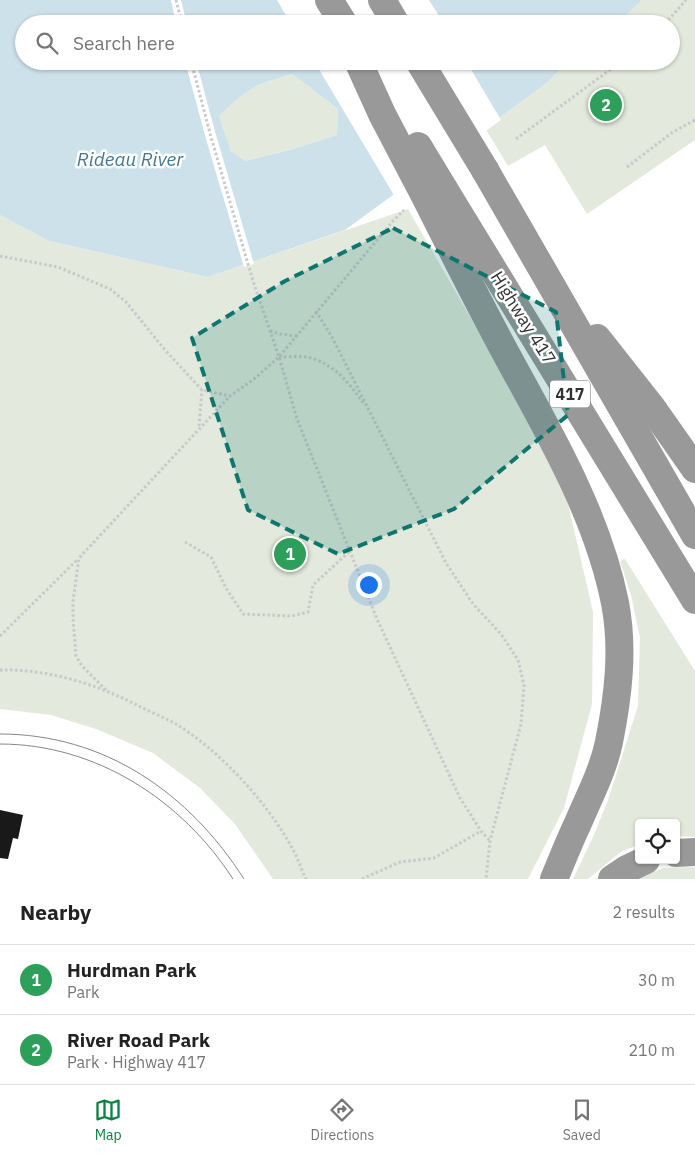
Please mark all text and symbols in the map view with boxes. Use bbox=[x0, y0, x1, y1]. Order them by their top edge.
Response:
search box bbox=[15, 15, 680, 70]
icon: search bbox=[33, 29, 61, 57]
text: Search here bbox=[73, 31, 175, 55]
pin: 2 bbox=[590, 86, 622, 124]
water label: Rideau River bbox=[77, 147, 184, 171]
street label: Highway 417 bbox=[486, 267, 561, 369]
road number: 417 bbox=[550, 380, 590, 408]
pin: 1 bbox=[274, 535, 306, 573]
your location bbox=[356, 572, 382, 598]
map controls bbox=[635, 819, 680, 864]
button: locate bbox=[635, 819, 680, 864]
text: Nearby bbox=[20, 898, 91, 926]
text: 2 results bbox=[612, 902, 675, 922]
text: Hurdman Park bbox=[67, 958, 196, 982]
text: 1 bbox=[31, 970, 41, 990]
text: 30 m bbox=[638, 970, 675, 990]
text: Park bbox=[67, 982, 99, 1002]
text: River Road Park bbox=[67, 1028, 210, 1052]
text: 2 bbox=[31, 1040, 41, 1060]
text: 210 m bbox=[628, 1040, 675, 1060]
text: Park · Highway 417 bbox=[67, 1052, 206, 1072]
tab: Map bbox=[94, 1096, 122, 1144]
tab: Directions bbox=[311, 1096, 374, 1144]
tab: Saved bbox=[563, 1096, 601, 1144]

